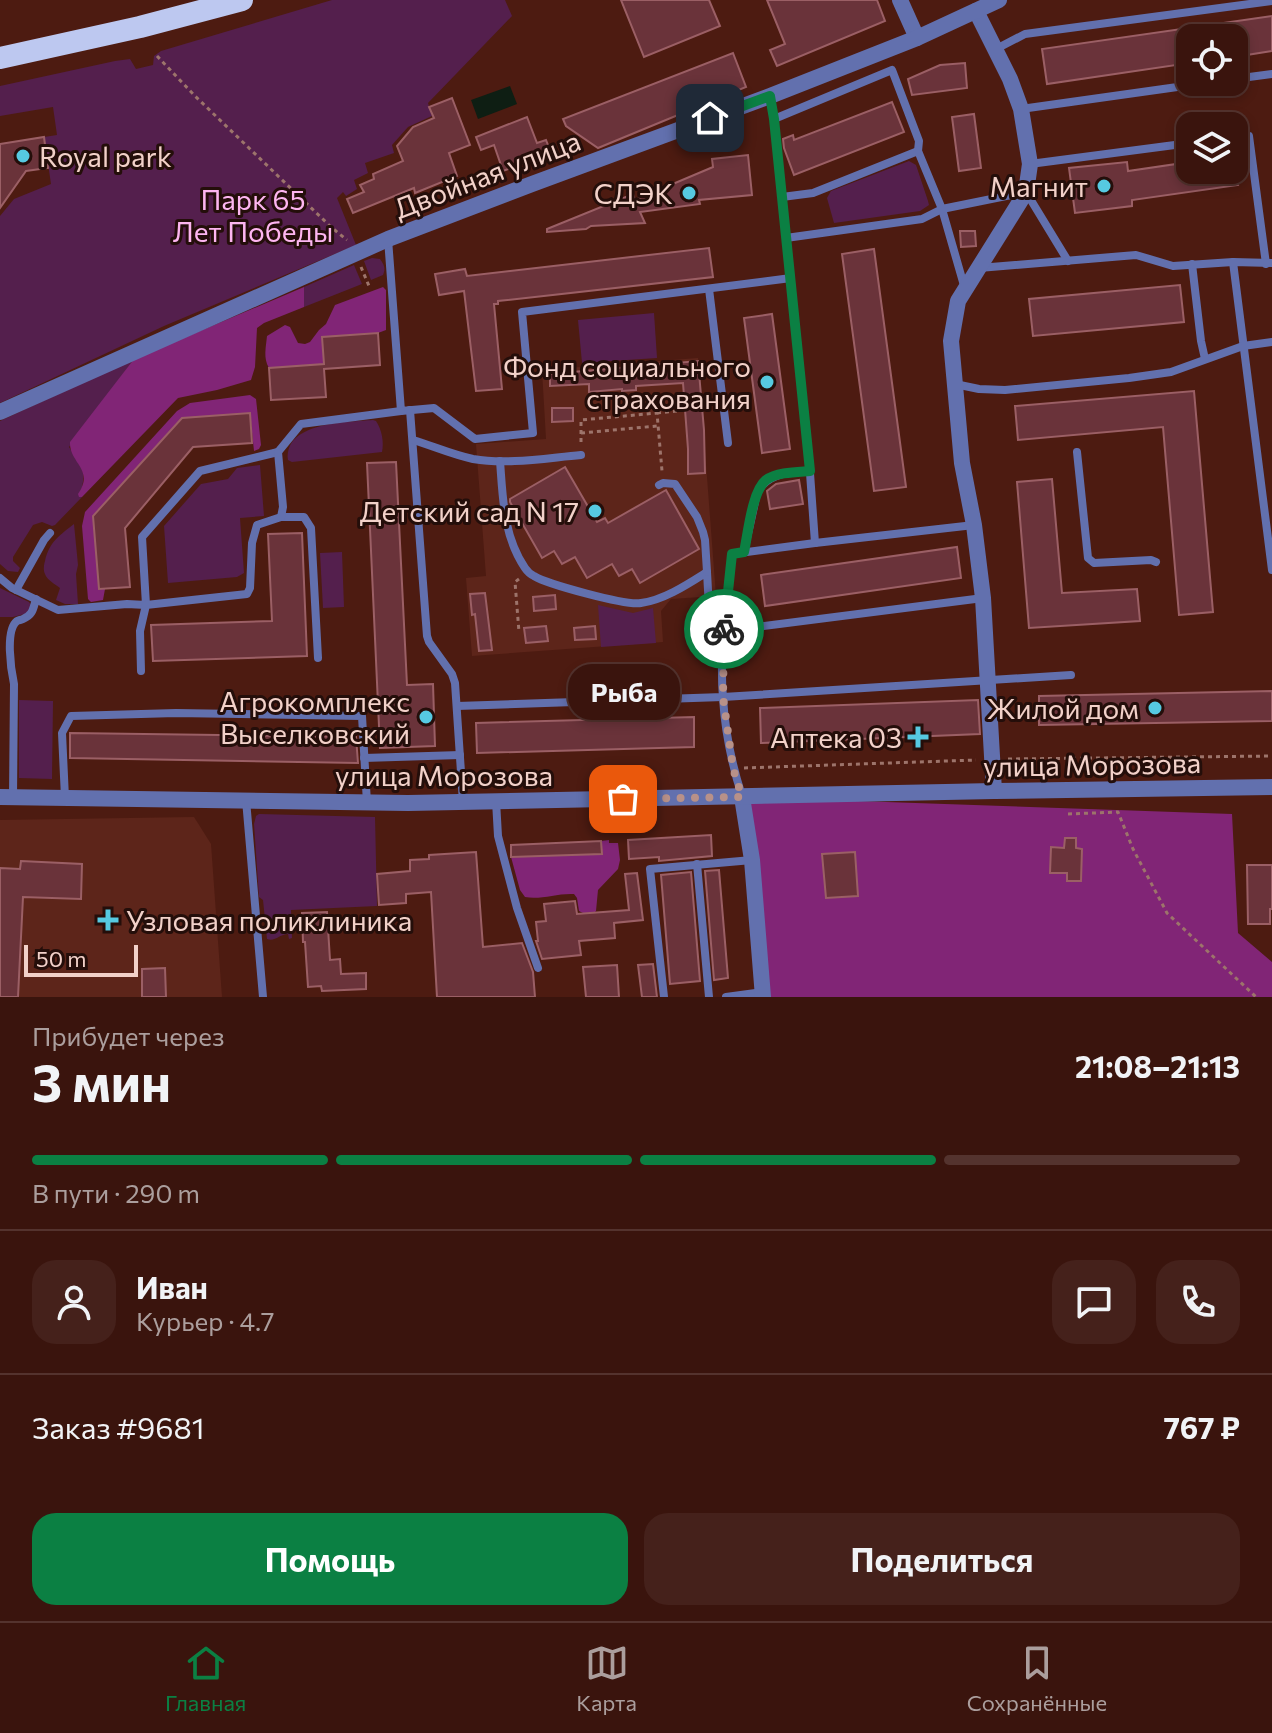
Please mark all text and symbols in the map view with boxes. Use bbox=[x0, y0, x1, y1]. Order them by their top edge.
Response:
map controls bbox=[1176, 24, 1248, 184]
button: locate bbox=[1176, 24, 1248, 96]
pin bbox=[676, 84, 744, 152]
icon: home bbox=[688, 96, 732, 140]
button: layers bbox=[1176, 112, 1248, 184]
street label: Двойная улица bbox=[389, 123, 585, 225]
place label: Royal park bbox=[39, 139, 172, 173]
marker: Royal park bbox=[14, 147, 32, 165]
place label: Магнит bbox=[989, 169, 1088, 203]
place label: СДЭК bbox=[594, 176, 673, 210]
marker: Магнит bbox=[1095, 177, 1113, 195]
park label: Парк 65 Лет Победы bbox=[173, 182, 333, 248]
marker: СДЭК bbox=[680, 184, 698, 202]
place label: Фонд социального страхования bbox=[503, 349, 751, 415]
marker: Фонд социального страхования bbox=[758, 373, 776, 391]
place label: Детский сад N 17 bbox=[360, 494, 579, 528]
marker: Детский сад N 17 bbox=[586, 502, 604, 520]
courier bbox=[684, 589, 764, 669]
icon: bike bbox=[702, 607, 746, 651]
callout: Рыба bbox=[567, 663, 679, 719]
text: Рыба bbox=[591, 676, 657, 707]
place label: Агрокомплекс Выселковский bbox=[219, 684, 410, 750]
place label: Жилой дом bbox=[987, 691, 1139, 725]
marker: Жилой дом bbox=[1146, 699, 1164, 717]
marker: Агрокомплекс Выселковский bbox=[417, 708, 435, 726]
place label: Аптека 03 bbox=[770, 720, 902, 754]
marker: Аптека 03 bbox=[909, 728, 927, 746]
street label: улица Морозова bbox=[983, 745, 1201, 783]
street label: улица Морозова bbox=[335, 758, 553, 792]
pin bbox=[589, 765, 657, 833]
icon: bag bbox=[601, 777, 645, 821]
place label: Узловая поликлиника bbox=[126, 903, 412, 937]
marker: Узловая поликлиника bbox=[97, 909, 119, 931]
scale bar bbox=[24, 941, 138, 977]
text: 50 m bbox=[36, 945, 86, 972]
text: Прибудет через bbox=[32, 1020, 225, 1051]
text: 21:08–21:13 bbox=[1075, 1047, 1240, 1084]
text: 3 мин bbox=[32, 1049, 171, 1113]
text: В пути · 290 m bbox=[32, 1177, 200, 1208]
button: person bbox=[32, 1260, 116, 1344]
button: chat bbox=[1052, 1260, 1136, 1344]
button: phone bbox=[1156, 1260, 1240, 1344]
text: Иван bbox=[136, 1268, 208, 1305]
text: Курьер · 4.7 bbox=[136, 1305, 275, 1336]
text: Заказ #9681 bbox=[32, 1408, 205, 1445]
text: 767 ₽ bbox=[1163, 1408, 1240, 1445]
button: Помощь bbox=[32, 1513, 628, 1605]
button: Поделиться bbox=[644, 1513, 1240, 1605]
tab: Главная bbox=[165, 1641, 246, 1716]
tab: Карта bbox=[576, 1641, 637, 1716]
tab: Сохранённые bbox=[967, 1641, 1107, 1716]

